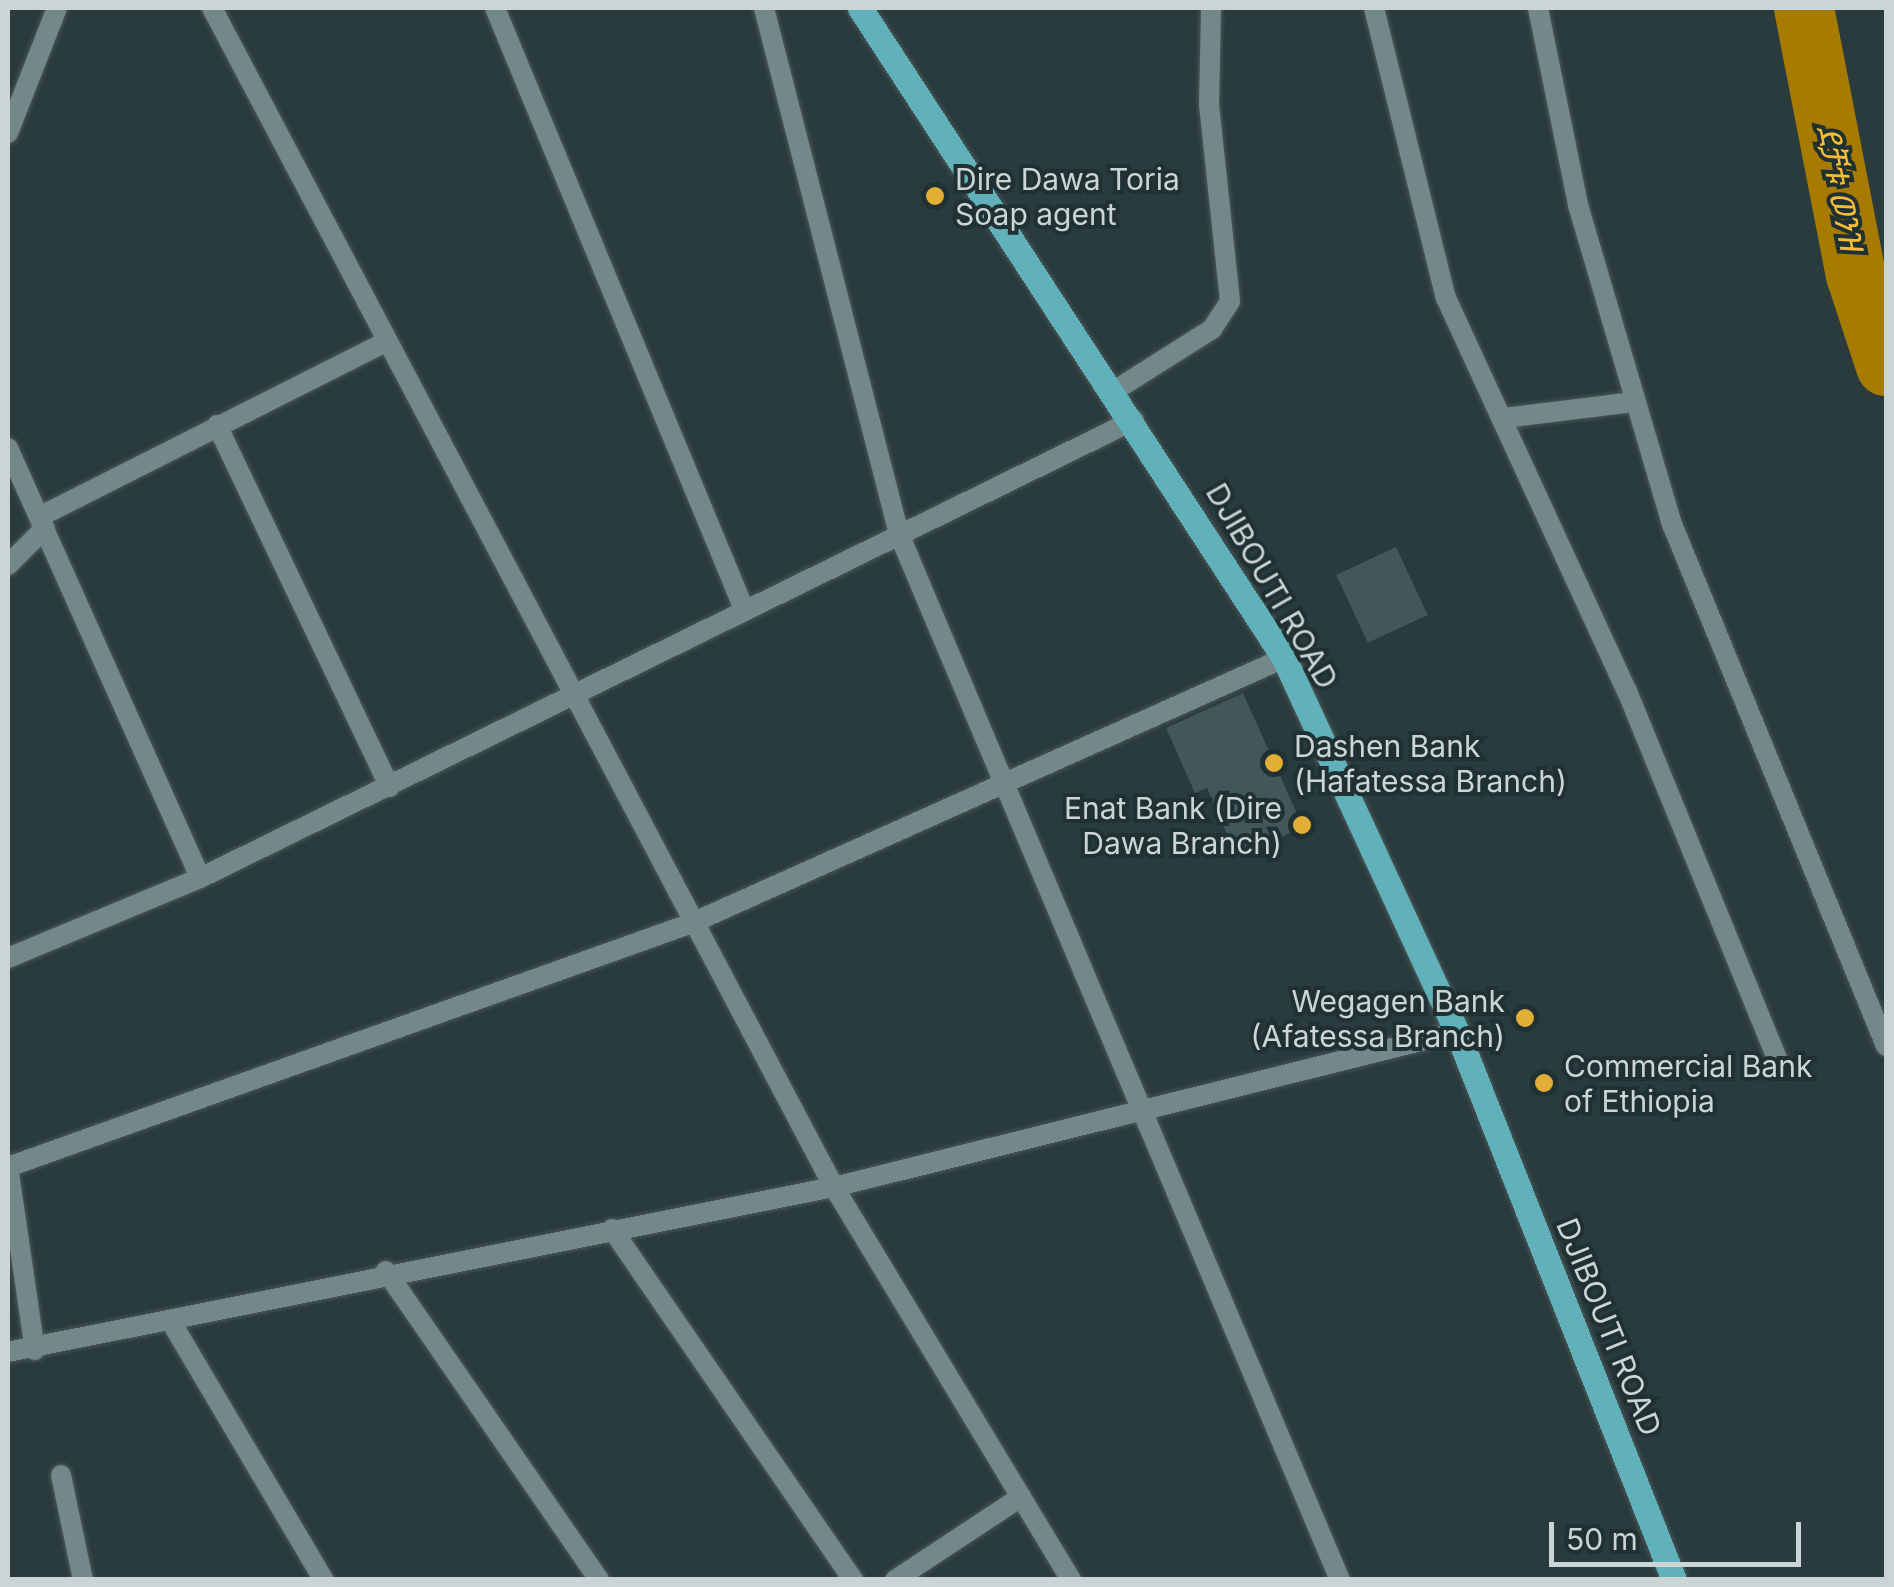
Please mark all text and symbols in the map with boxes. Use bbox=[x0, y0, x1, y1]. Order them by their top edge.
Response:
water label: ደቻቱ ወንዝ bbox=[1808, 122, 1870, 254]
place label: Dire Dawa Toria Soap agent bbox=[955, 161, 1180, 232]
marker: Dire Dawa Toria Soap agent bbox=[924, 185, 946, 207]
street label: DJIBOUTI ROAD bbox=[1199, 477, 1345, 695]
place label: Dashen Bank (Hafatessa Branch) bbox=[1294, 728, 1567, 798]
marker: Dashen Bank (Hafatessa Branch) bbox=[1263, 752, 1285, 774]
place label: Enat Bank (Dire Dawa Branch) bbox=[1064, 790, 1282, 860]
marker: Enat Bank (Dire Dawa Branch) bbox=[1291, 814, 1313, 836]
place label: Wegagen Bank (Afatessa Branch) bbox=[1251, 983, 1505, 1054]
marker: Wegagen Bank (Afatessa Branch) bbox=[1514, 1007, 1536, 1029]
place label: Commercial Bank of Ethiopia bbox=[1564, 1048, 1812, 1118]
marker: Commercial Bank of Ethiopia bbox=[1533, 1072, 1555, 1094]
street label: DJIBOUTI ROAD bbox=[1549, 1213, 1669, 1441]
scale bar bbox=[1554, 1502, 1806, 1564]
text: 50 m bbox=[1566, 1521, 1638, 1557]

